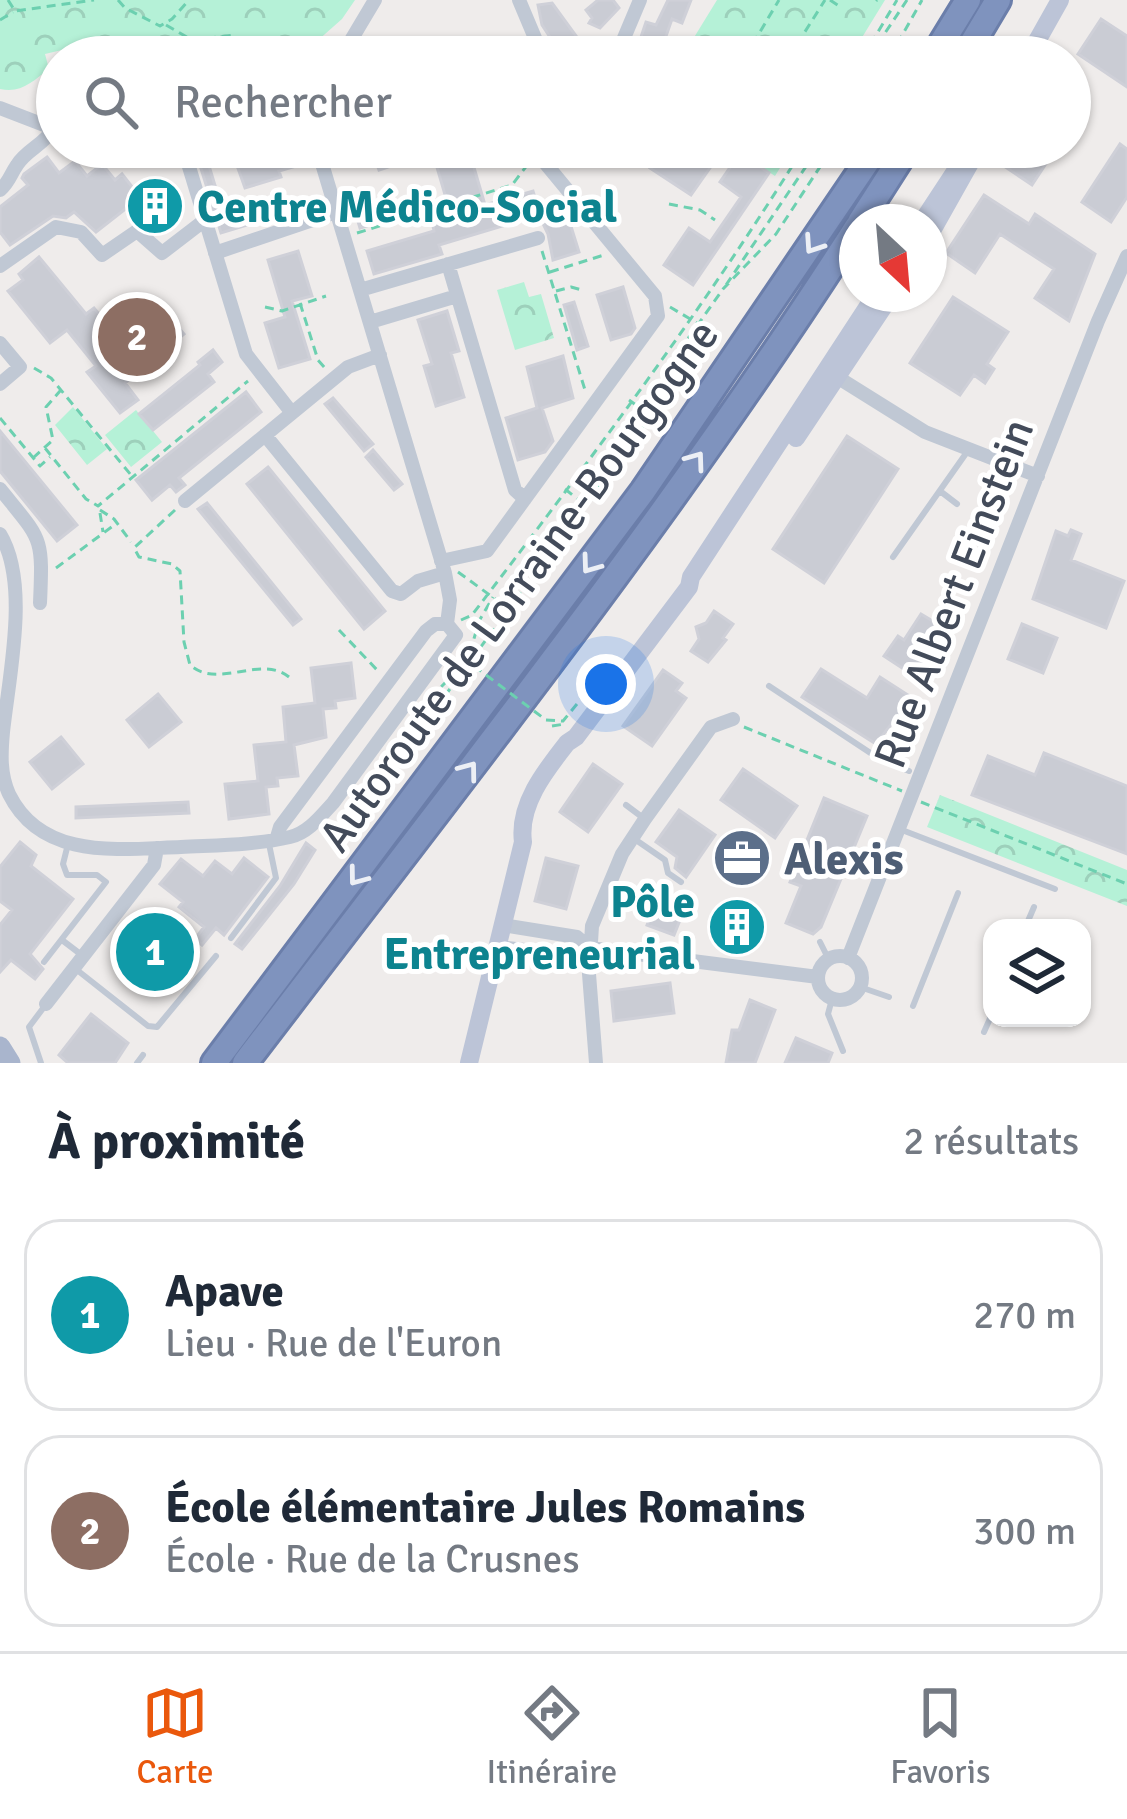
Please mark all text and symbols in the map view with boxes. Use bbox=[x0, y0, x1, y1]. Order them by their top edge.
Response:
search box bbox=[36, 36, 1091, 168]
icon: search bbox=[78, 69, 144, 135]
text: Rechercher bbox=[174, 75, 392, 130]
building icon: Centre Médico-Social bbox=[124, 175, 186, 237]
place label: Centre Médico-Social bbox=[197, 180, 617, 235]
north arrow bbox=[839, 204, 947, 312]
one-way arrow bbox=[806, 232, 828, 254]
pin: 2 bbox=[98, 292, 176, 382]
street label: Autoroute de Lorraine-Bourgogne bbox=[308, 309, 731, 863]
street label: Rue Albert Einstein bbox=[863, 411, 1046, 776]
one-way arrow bbox=[682, 452, 704, 474]
one-way arrow bbox=[582, 552, 604, 573]
your location bbox=[576, 654, 636, 714]
one-way arrow bbox=[455, 761, 476, 783]
office icon: Alexis bbox=[711, 827, 773, 889]
place label: Alexis bbox=[784, 832, 904, 887]
one-way arrow bbox=[349, 864, 371, 886]
place label: Pôle Entrepreneurial bbox=[383, 875, 695, 982]
building icon: Pôle Entrepreneurial bbox=[706, 896, 768, 958]
pin: 1 bbox=[116, 907, 194, 997]
map controls bbox=[983, 919, 1091, 1027]
button: layers bbox=[983, 919, 1091, 1027]
text: À proximité bbox=[48, 1110, 305, 1173]
text: 2 résultats bbox=[903, 1117, 1079, 1165]
text: Apave bbox=[165, 1264, 284, 1319]
text: 1 bbox=[79, 1291, 101, 1339]
text: 270 m bbox=[973, 1291, 1076, 1339]
text: Lieu · Rue de l'Euron bbox=[165, 1319, 502, 1367]
text: École élémentaire Jules Romains bbox=[165, 1480, 805, 1535]
text: 2 bbox=[79, 1507, 101, 1555]
text: 300 m bbox=[973, 1507, 1076, 1555]
text: École · Rue de la Crusnes bbox=[165, 1535, 579, 1583]
tab: Carte bbox=[137, 1680, 214, 1793]
tab: Itinéraire bbox=[487, 1680, 617, 1793]
tab: Favoris bbox=[890, 1680, 990, 1793]

